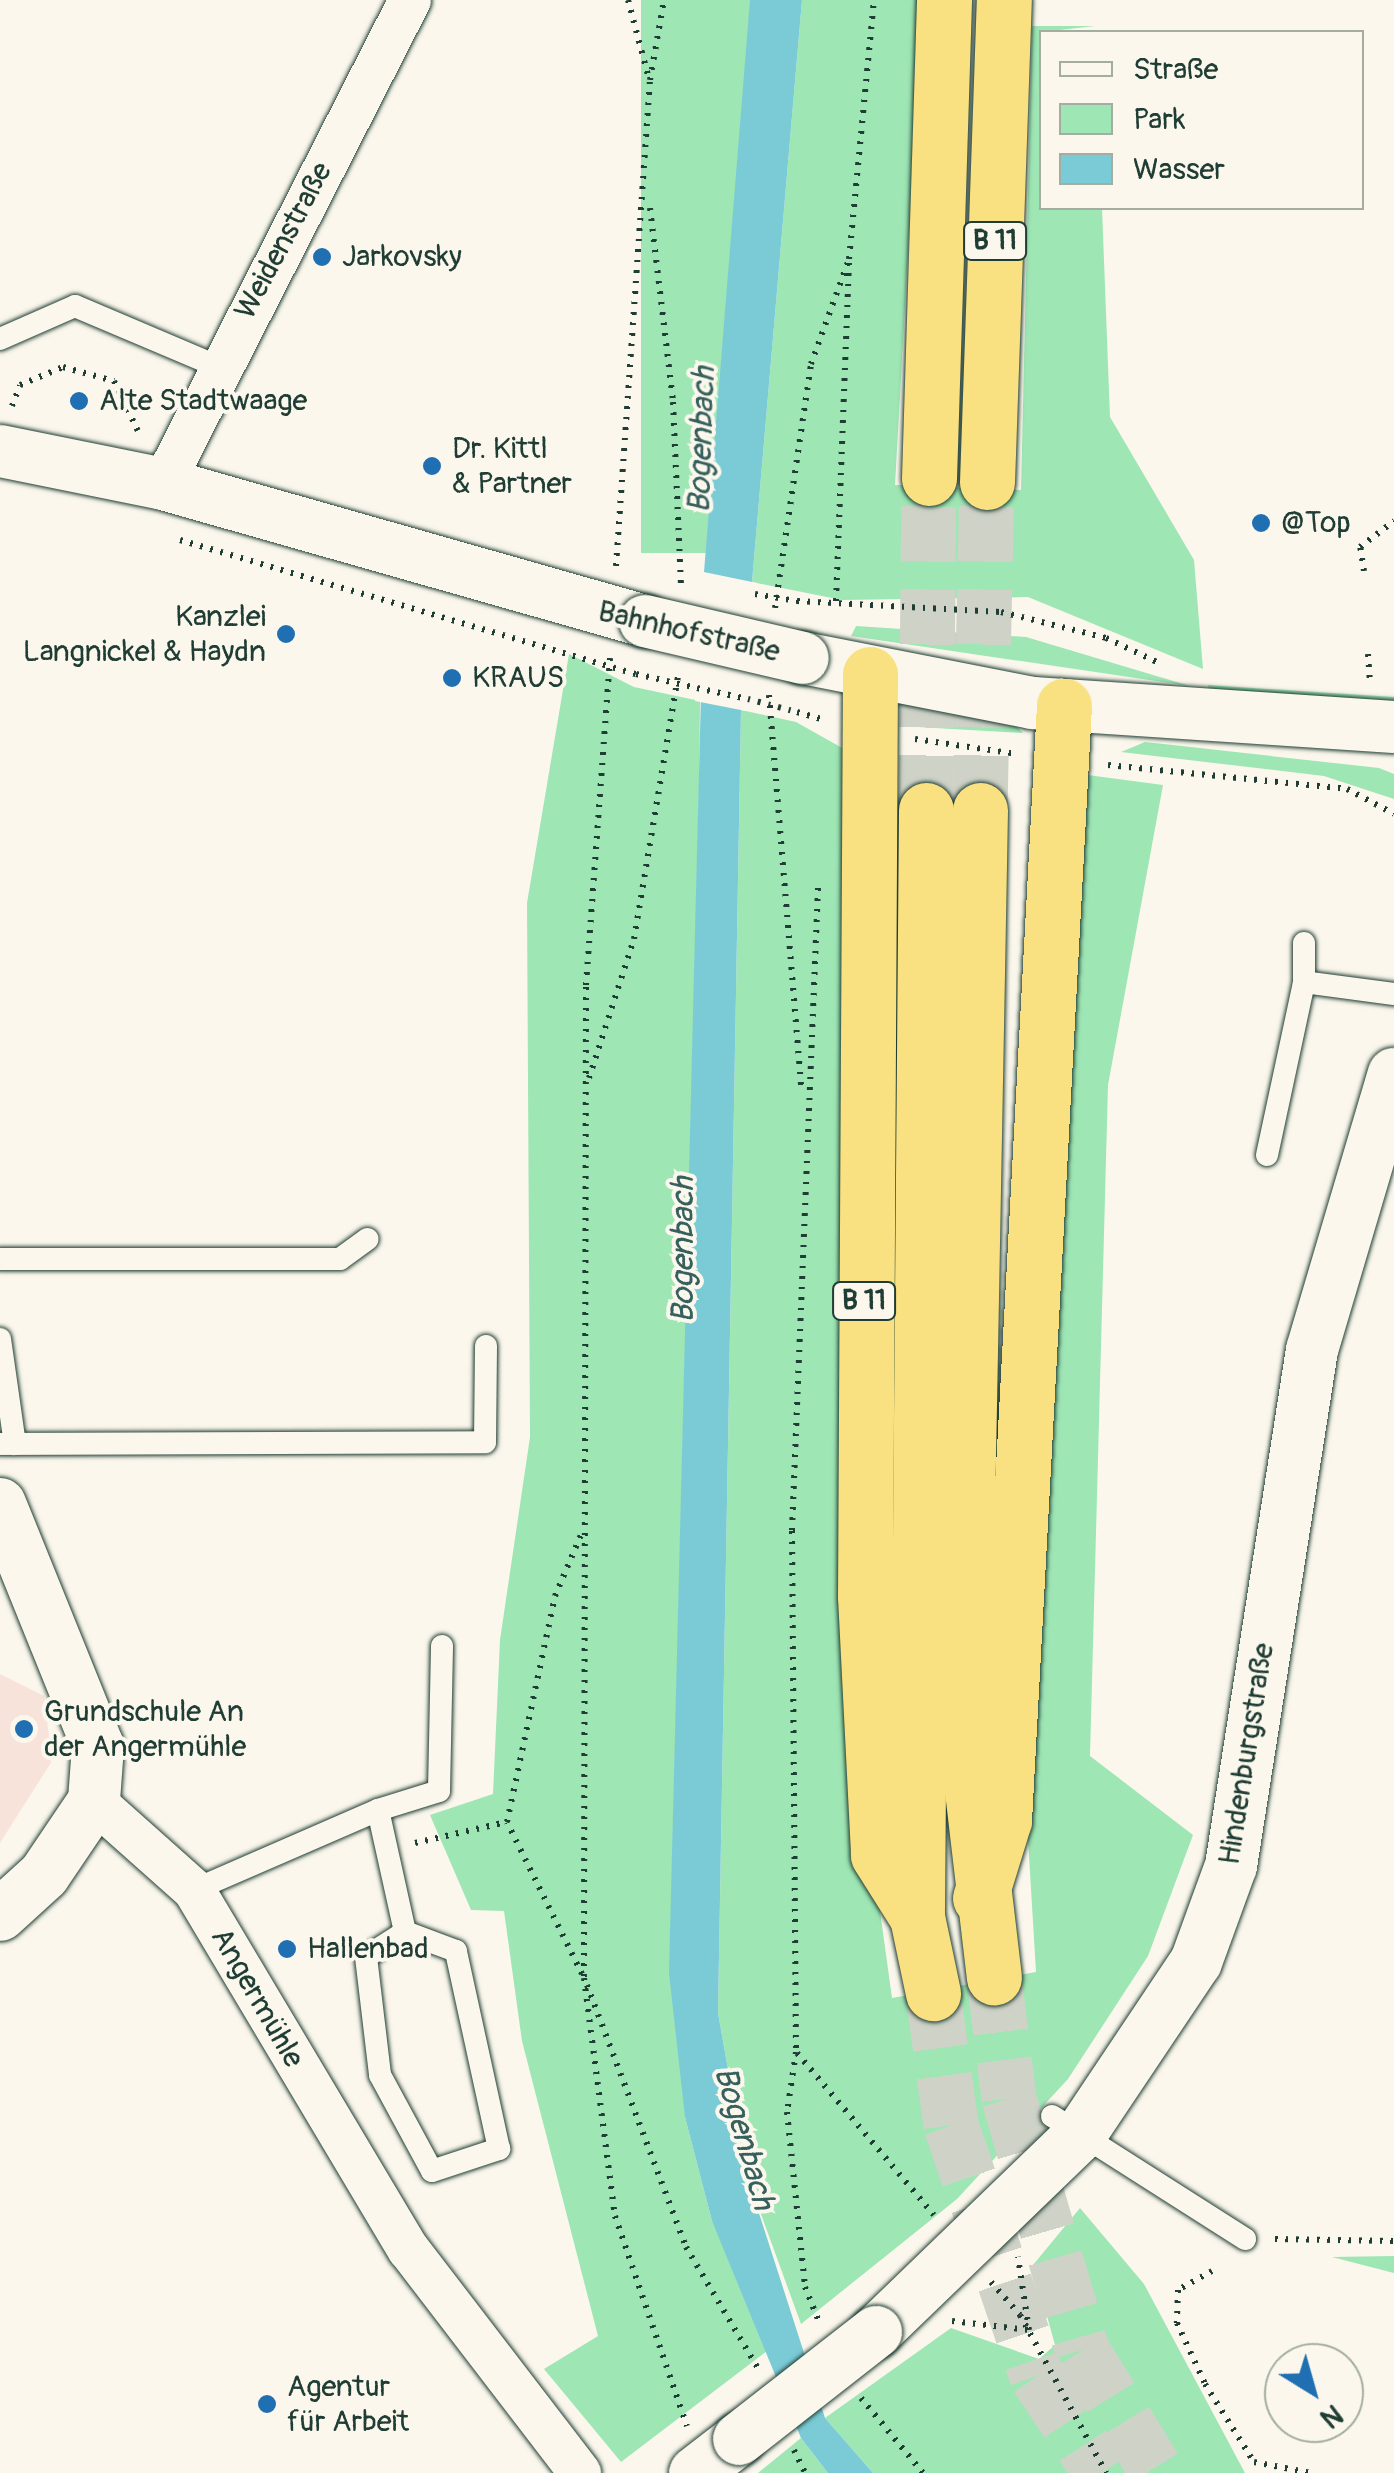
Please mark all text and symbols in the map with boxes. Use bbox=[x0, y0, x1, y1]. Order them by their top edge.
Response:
legend bbox=[1039, 30, 1364, 210]
text: Straße bbox=[1133, 51, 1218, 88]
text: Park bbox=[1133, 101, 1186, 138]
text: Wasser bbox=[1133, 151, 1225, 188]
street label: Weidenstraße bbox=[228, 156, 340, 326]
road number: B 11 bbox=[962, 218, 1028, 264]
place label: Jarkovsky bbox=[342, 239, 462, 275]
marker: Jarkovsky bbox=[311, 246, 333, 268]
water label: Bogenbach bbox=[680, 366, 724, 514]
place label: Alte Stadtwaage bbox=[99, 383, 307, 419]
marker: Alte Stadtwaage bbox=[68, 390, 90, 412]
place label: Dr. Kittl & Partner bbox=[452, 431, 572, 502]
marker: Dr. Kittl & Partner bbox=[421, 455, 443, 477]
place label: @Top bbox=[1281, 505, 1351, 541]
marker: @Top bbox=[1250, 512, 1272, 534]
street label: Bahnhofstraße bbox=[595, 594, 783, 670]
place label: Kanzlei Langnickel & Haydn bbox=[23, 599, 266, 670]
marker: Kanzlei Langnickel & Haydn bbox=[275, 623, 297, 645]
place label: KRAUS bbox=[472, 660, 564, 696]
marker: KRAUS bbox=[441, 667, 463, 689]
water label: Bogenbach bbox=[664, 1177, 702, 1323]
road number: B 11 bbox=[832, 1278, 896, 1324]
street label: Hindenburgstraße bbox=[1212, 1641, 1282, 1867]
place label: Grundschule An der Angermühle bbox=[44, 1694, 246, 1764]
marker: Grundschule An der Angermühle bbox=[13, 1718, 35, 1740]
street label: Angermühle bbox=[203, 1922, 311, 2074]
place label: Hallenbad bbox=[307, 1931, 429, 1967]
marker: Hallenbad bbox=[276, 1938, 298, 1960]
water label: Bogenbach bbox=[705, 2062, 783, 2214]
north arrow bbox=[1264, 2343, 1364, 2443]
place label: Agentur für Arbeit bbox=[287, 2369, 409, 2440]
marker: Agentur für Arbeit bbox=[256, 2393, 278, 2415]
text: N bbox=[1313, 2396, 1349, 2435]

